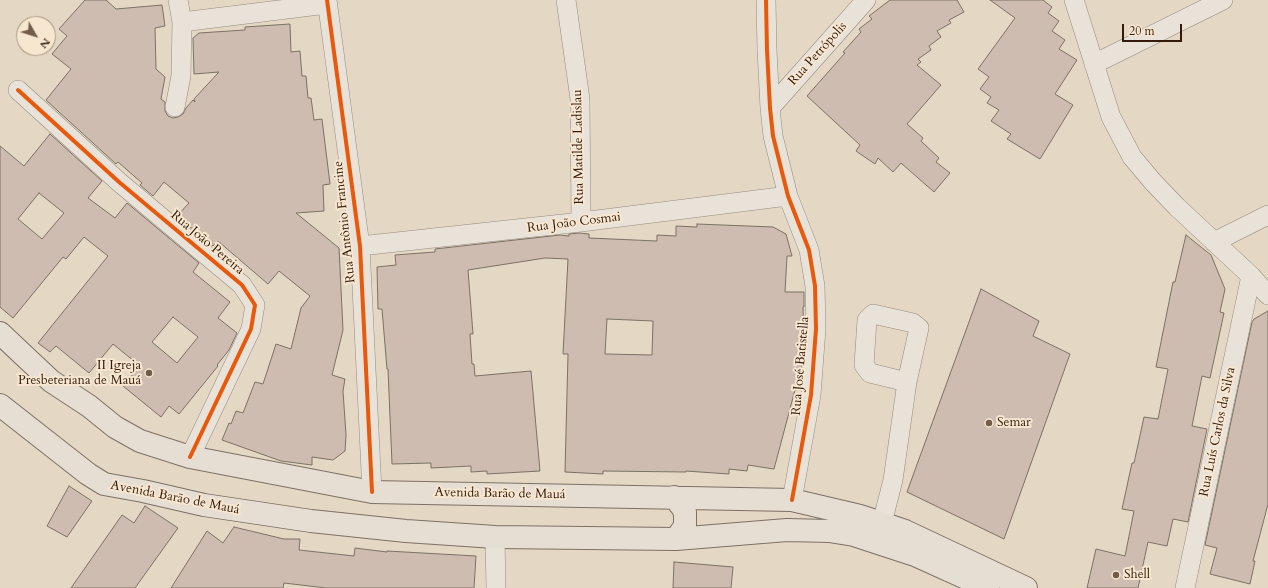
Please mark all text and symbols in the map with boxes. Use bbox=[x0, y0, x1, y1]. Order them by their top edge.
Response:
north arrow bbox=[16, 16, 56, 56]
scale bar bbox=[1124, 16, 1184, 42]
street label: Rua Petrópolis bbox=[785, 19, 851, 89]
text: 20 m bbox=[1129, 23, 1155, 39]
text: N bbox=[36, 35, 54, 52]
street label: Rua Matilde Ladislau bbox=[570, 89, 588, 205]
street label: Rua Antônio Francine bbox=[331, 160, 359, 284]
street label: Rua João Pereira bbox=[167, 208, 247, 278]
street label: Rua João Cosmai bbox=[526, 210, 622, 236]
street label: Rua José Batistella bbox=[789, 316, 813, 416]
place label: II Igreja Presbeteriana de Mauá bbox=[18, 358, 141, 389]
street label: Rua Luís Carlos da Silva bbox=[1197, 366, 1239, 498]
marker: II Igreja Presbeteriana de Mauá bbox=[144, 368, 154, 378]
place label: Semar bbox=[997, 415, 1031, 431]
marker: Semar bbox=[984, 418, 994, 428]
street label: Avenida Barão de Mauá bbox=[109, 478, 241, 518]
street label: Avenida Barão de Mauá bbox=[434, 485, 566, 503]
place label: Shell bbox=[1124, 567, 1150, 583]
marker: Shell bbox=[1111, 570, 1121, 580]

